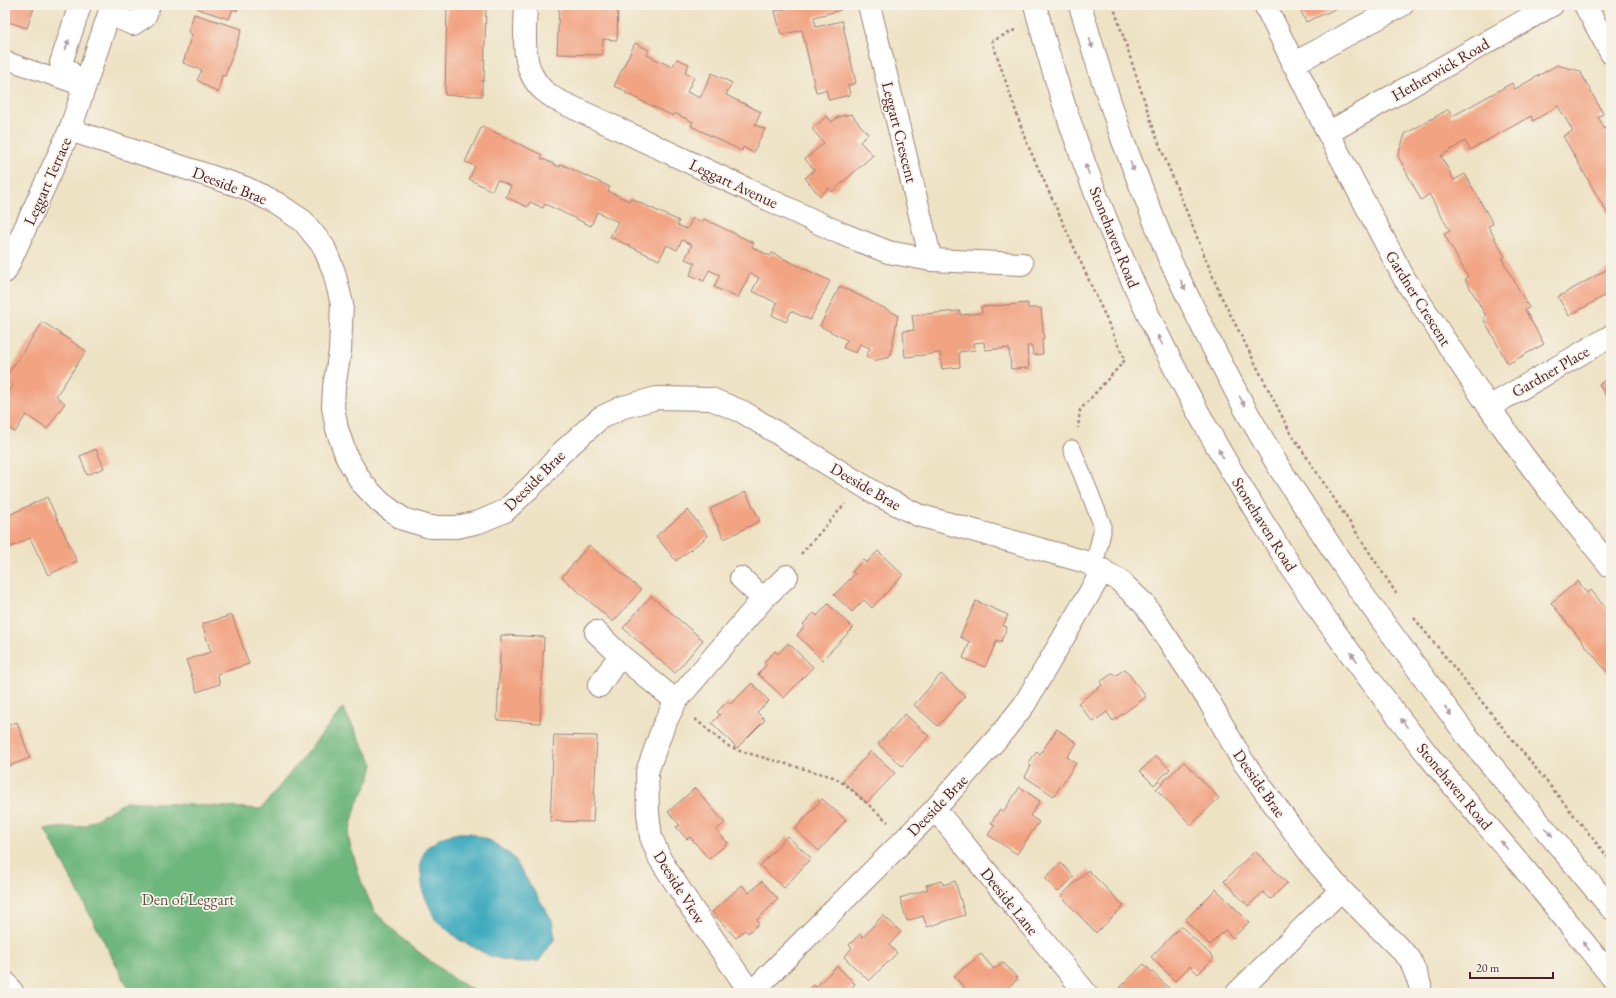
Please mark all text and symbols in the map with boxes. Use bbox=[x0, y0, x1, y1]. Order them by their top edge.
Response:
street label: Hetherwick Road bbox=[1388, 32, 1494, 106]
one-way arrow bbox=[1088, 37, 1094, 49]
one-way arrow bbox=[64, 38, 70, 50]
street label: Leggart Crescent bbox=[877, 79, 922, 185]
street label: Leggart Terrace bbox=[19, 134, 76, 229]
street label: Leggart Avenue bbox=[686, 154, 781, 213]
one-way arrow bbox=[1130, 160, 1136, 172]
street label: Deeside Brae bbox=[189, 162, 270, 209]
one-way arrow bbox=[1083, 162, 1089, 174]
street label: Stonehaven Road bbox=[1085, 183, 1145, 292]
street label: Gardner Crescent bbox=[1381, 247, 1456, 350]
one-way arrow bbox=[1180, 280, 1186, 291]
one-way arrow bbox=[1157, 334, 1163, 345]
street label: Gardner Place bbox=[1508, 341, 1593, 402]
one-way arrow bbox=[1238, 395, 1245, 407]
street label: Deeside Brae bbox=[499, 445, 569, 515]
one-way arrow bbox=[1218, 448, 1225, 460]
street label: Deeside Brae bbox=[827, 458, 905, 515]
street label: Stonehaven Road bbox=[1227, 473, 1302, 576]
one-way arrow bbox=[1349, 651, 1358, 662]
one-way arrow bbox=[1444, 705, 1452, 716]
one-way arrow bbox=[1399, 718, 1408, 729]
street label: Stonehaven Road bbox=[1412, 738, 1498, 835]
street label: Deeside Brae bbox=[1229, 745, 1291, 821]
street label: Deeside Brae bbox=[903, 770, 972, 841]
one-way arrow bbox=[1544, 827, 1553, 838]
one-way arrow bbox=[1499, 840, 1508, 850]
street label: Deeside View bbox=[649, 847, 711, 929]
street label: Deeside Lane bbox=[976, 863, 1043, 940]
park label: Den of Leggart bbox=[142, 889, 234, 910]
one-way arrow bbox=[1582, 940, 1591, 951]
scale bar bbox=[1470, 954, 1553, 980]
text: 20 m bbox=[1476, 960, 1500, 976]

